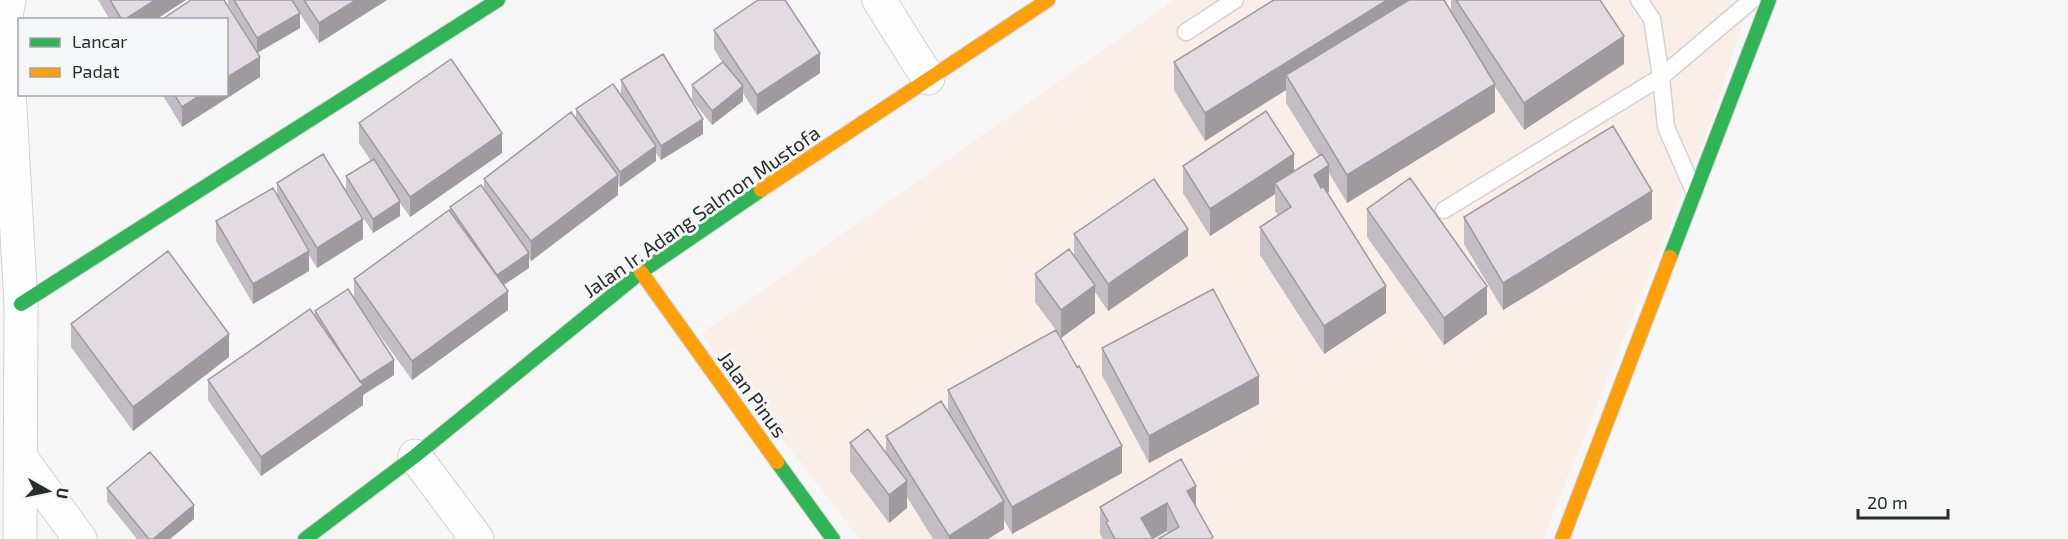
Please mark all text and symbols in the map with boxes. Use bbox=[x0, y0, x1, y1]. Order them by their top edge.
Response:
legend bbox=[18, 18, 228, 96]
text: Lancar bbox=[72, 30, 128, 52]
text: Padat bbox=[72, 60, 120, 82]
street label: Jalan Ir. Adang Salmon Mustofa bbox=[578, 120, 824, 302]
street label: Jalan Pinus bbox=[714, 346, 792, 442]
north arrow bbox=[18, 461, 78, 521]
scale bar bbox=[1858, 482, 1948, 520]
text: U bbox=[53, 487, 74, 500]
text: 20 m bbox=[1867, 491, 1908, 513]

